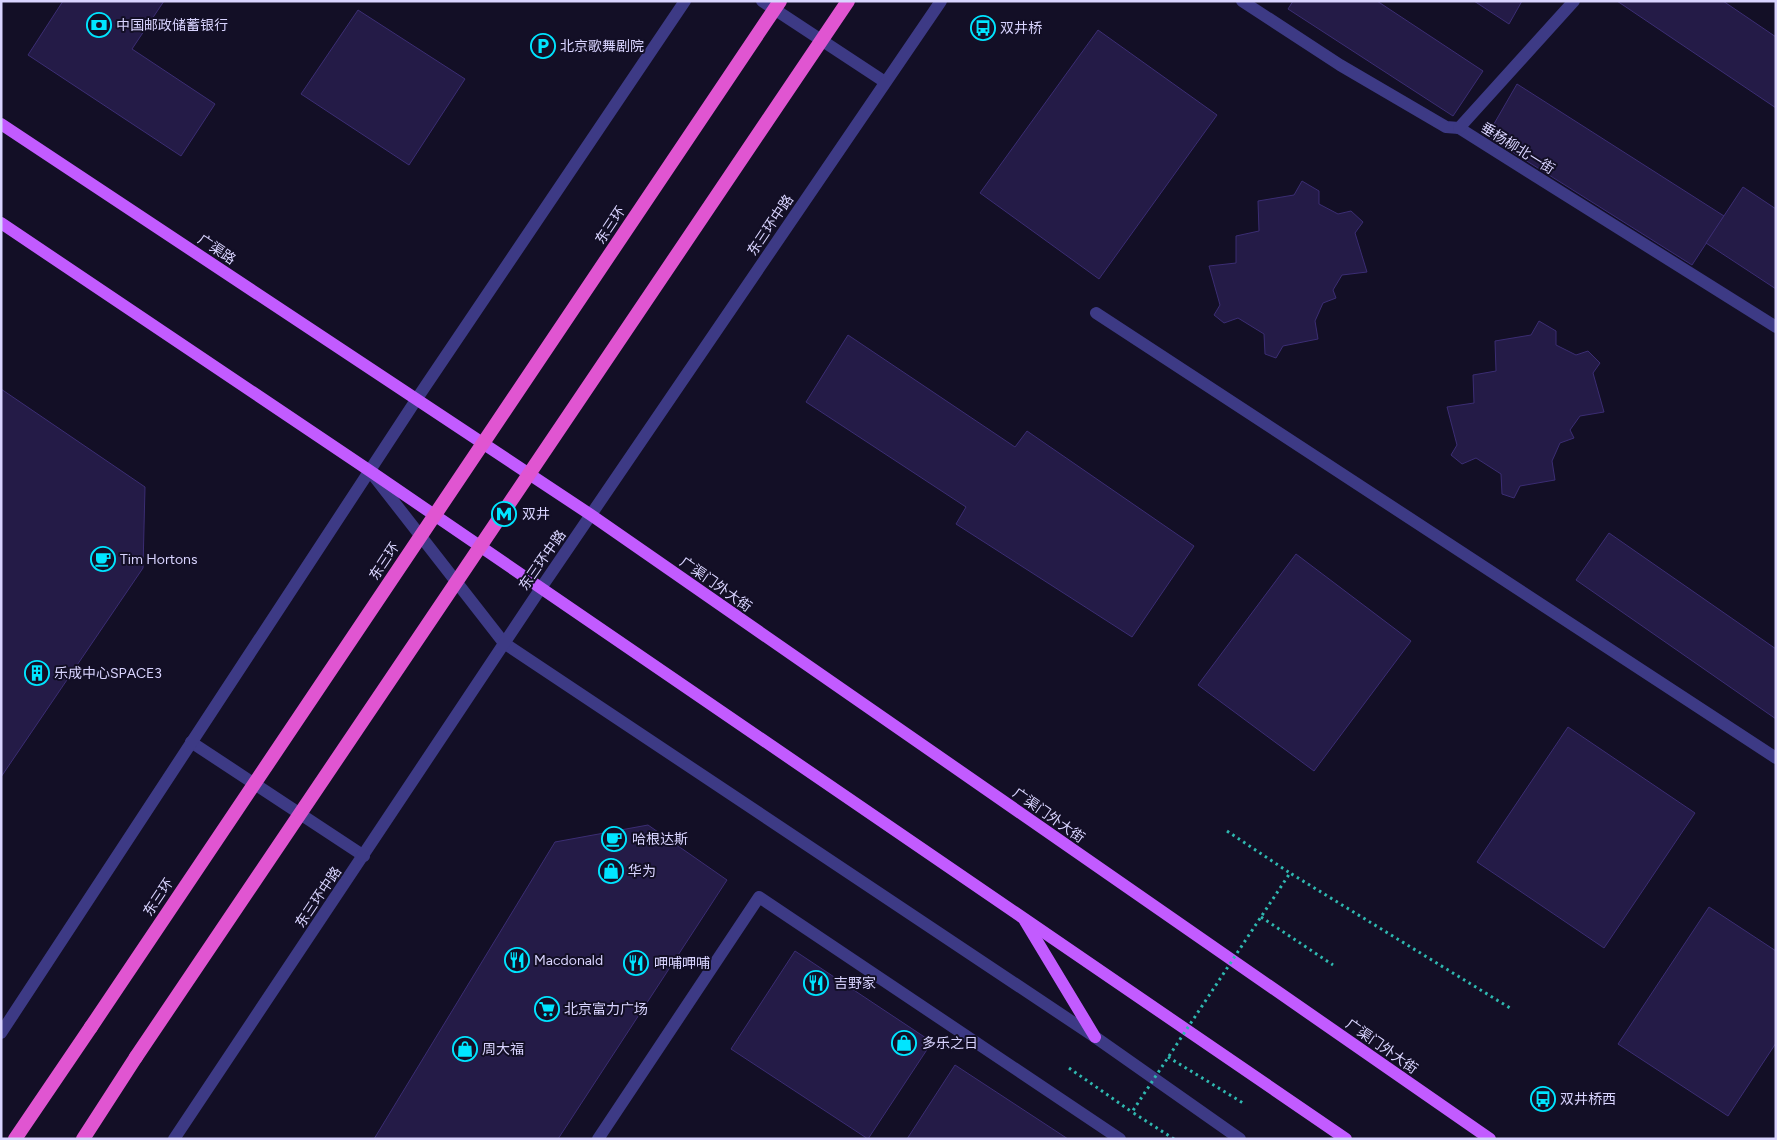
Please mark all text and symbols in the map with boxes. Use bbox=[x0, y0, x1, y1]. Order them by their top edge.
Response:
bank icon: 中国邮政储蓄银行 bbox=[86, 12, 112, 38]
bus stop icon: 双井桥 bbox=[970, 15, 996, 41]
place label: 中国邮政储蓄银行 bbox=[116, 17, 228, 34]
place label: 双井桥 bbox=[1000, 20, 1042, 37]
parking icon: 北京歌舞剧院 bbox=[530, 33, 556, 59]
place label: 北京歌舞剧院 bbox=[560, 38, 644, 55]
street label: 垂杨柳北一街 bbox=[1478, 119, 1558, 178]
street label: 东三环中路 bbox=[744, 192, 797, 259]
street label: 东三环 bbox=[592, 203, 629, 247]
street label: 广渠路 bbox=[195, 231, 239, 268]
metro station icon: 双井 bbox=[491, 501, 517, 527]
place label: 双井 bbox=[522, 506, 550, 523]
street label: 东三环中路 bbox=[515, 527, 569, 594]
street label: 东三环 bbox=[366, 539, 403, 583]
cafe icon: Tim Hortons bbox=[90, 546, 116, 572]
place label: Tim Hortons bbox=[120, 551, 197, 568]
street label: 广渠门外大街 bbox=[676, 553, 755, 615]
building icon: 乐成中心SPACE3 bbox=[24, 660, 50, 686]
place label: 乐成中心SPACE3 bbox=[54, 665, 162, 682]
street label: 广渠门外大街 bbox=[1009, 784, 1088, 846]
cafe icon: 哈根达斯 bbox=[601, 826, 627, 852]
place label: 哈根达斯 bbox=[632, 831, 688, 848]
shop icon: 华为 bbox=[598, 858, 624, 884]
place label: 华为 bbox=[628, 863, 656, 880]
street label: 东三环中路 bbox=[292, 864, 345, 931]
street label: 东三环 bbox=[140, 875, 177, 919]
restaurant icon: Macdonald bbox=[504, 947, 530, 973]
restaurant icon: 呷哺呷哺 bbox=[623, 950, 649, 976]
place label: Macdonald bbox=[534, 952, 603, 969]
place label: 呷哺呷哺 bbox=[654, 955, 710, 972]
restaurant icon: 吉野家 bbox=[803, 970, 829, 996]
place label: 吉野家 bbox=[834, 975, 876, 992]
supermarket icon: 北京富力广场 bbox=[534, 996, 560, 1022]
place label: 北京富力广场 bbox=[564, 1001, 648, 1018]
street label: 广渠门外大街 bbox=[1342, 1015, 1421, 1077]
shop icon: 多乐之日 bbox=[891, 1030, 917, 1056]
place label: 多乐之日 bbox=[922, 1035, 978, 1052]
shop icon: 周大福 bbox=[452, 1036, 478, 1062]
place label: 周大福 bbox=[482, 1041, 524, 1058]
bus stop icon: 双井桥西 bbox=[1530, 1086, 1556, 1112]
place label: 双井桥西 bbox=[1560, 1091, 1616, 1108]

